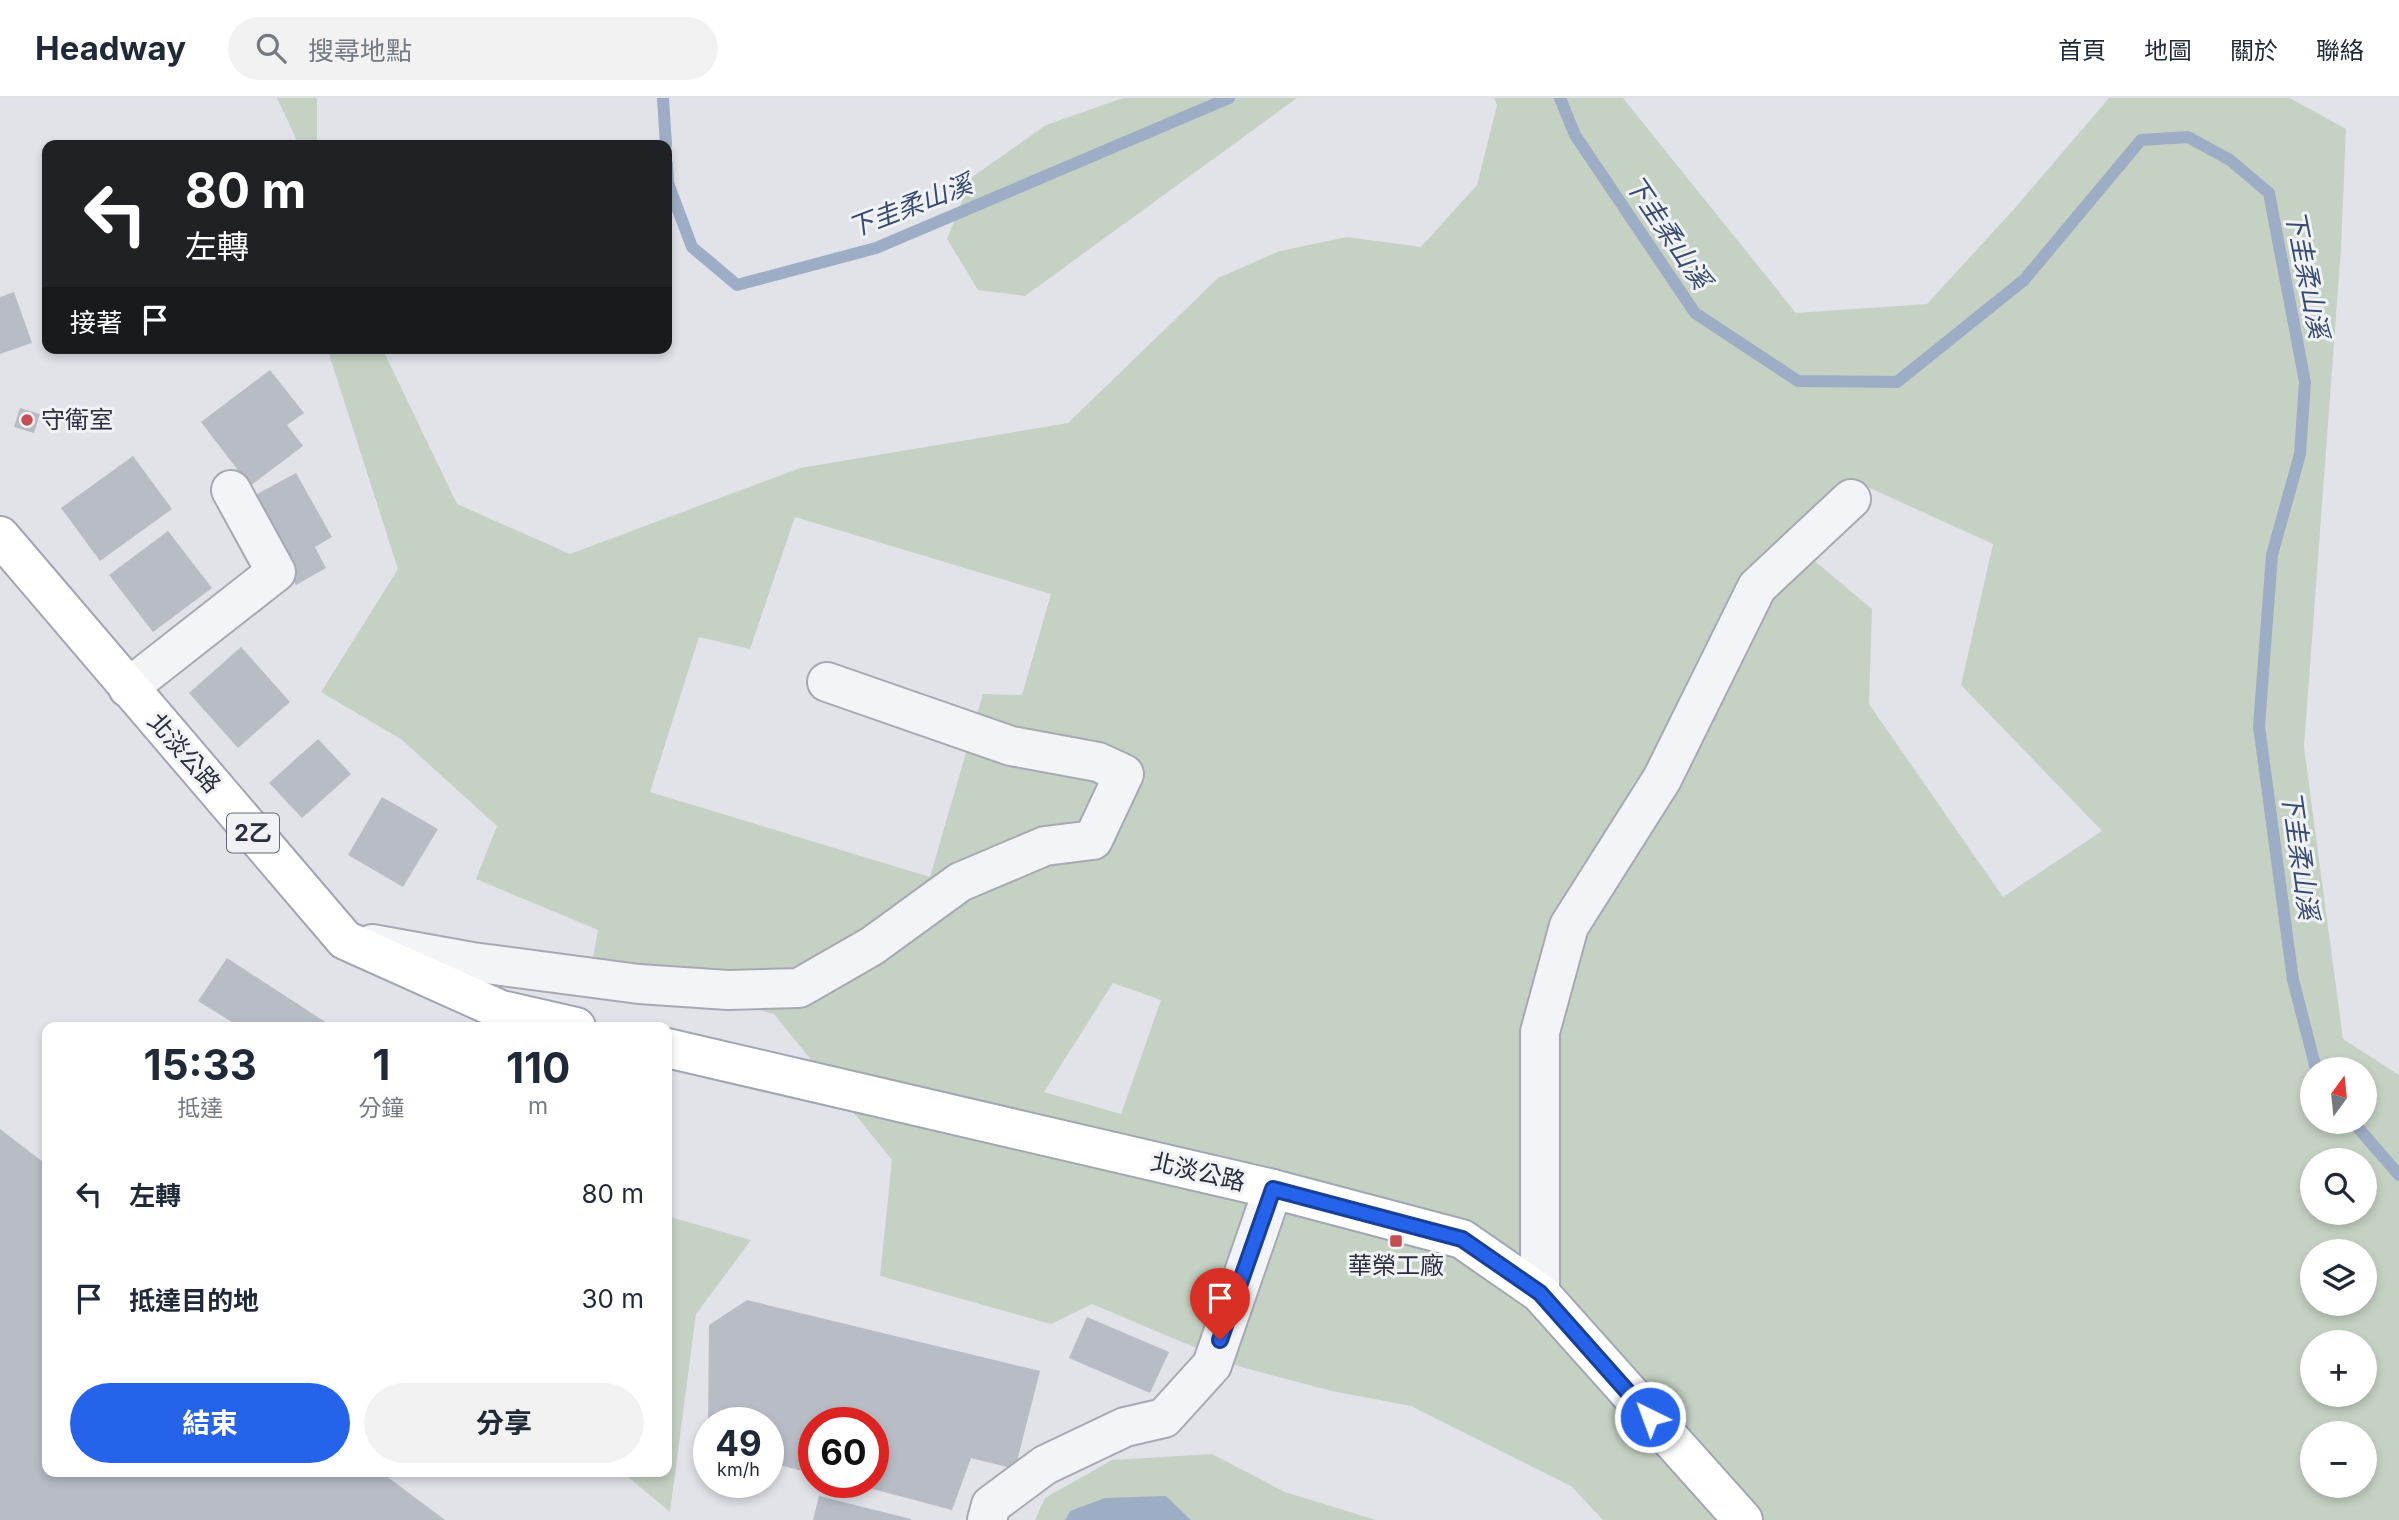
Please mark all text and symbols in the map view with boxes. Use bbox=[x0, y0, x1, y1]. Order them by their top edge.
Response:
search box bbox=[228, 17, 718, 80]
text: Headway bbox=[35, 28, 186, 68]
icon: search bbox=[252, 29, 290, 67]
text: 搜尋地點 bbox=[308, 35, 412, 66]
text: 首頁 bbox=[2058, 36, 2106, 65]
text: 地圖 bbox=[2144, 36, 2192, 65]
text: 關於 bbox=[2230, 36, 2278, 65]
text: 聯絡 bbox=[2316, 36, 2364, 65]
text: 80 m bbox=[185, 161, 306, 220]
water label: 下圭柔山溪 bbox=[844, 166, 980, 243]
icon: left bbox=[70, 168, 161, 259]
water label: 下圭柔山溪 bbox=[1619, 169, 1720, 298]
water label: 下圭柔山溪 bbox=[2280, 207, 2336, 345]
text: 左轉 bbox=[185, 227, 249, 266]
icon: arrive bbox=[136, 301, 174, 339]
text: 接著 bbox=[70, 307, 122, 338]
place label: 守衛室 bbox=[41, 405, 113, 434]
marker: 守衛室 bbox=[19, 412, 35, 428]
street label: 北淡公路 bbox=[142, 707, 227, 798]
water label: 下圭柔山溪 bbox=[2276, 788, 2325, 925]
road number: 2乙 bbox=[227, 814, 279, 852]
text: 15:33 bbox=[144, 1039, 257, 1090]
text: 1 bbox=[372, 1039, 390, 1090]
text: 110 bbox=[506, 1042, 570, 1093]
north arrow bbox=[2300, 1057, 2376, 1134]
map controls bbox=[2300, 1057, 2377, 1498]
text: m bbox=[528, 1092, 548, 1120]
text: 抵達 bbox=[177, 1094, 223, 1122]
text: 分鐘 bbox=[358, 1094, 404, 1122]
street label: 北淡公路 bbox=[1148, 1147, 1248, 1196]
button: search bbox=[2300, 1148, 2377, 1225]
icon: left bbox=[70, 1175, 108, 1213]
text: 80 m bbox=[581, 1178, 644, 1209]
text: 左轉 bbox=[129, 1180, 181, 1211]
marker: 華榮工廠 bbox=[1388, 1233, 1404, 1249]
button: layers bbox=[2300, 1239, 2377, 1316]
place label: 華榮工廠 bbox=[1348, 1251, 1444, 1280]
pin bbox=[1190, 1268, 1250, 1340]
icon: arrive bbox=[1201, 1279, 1239, 1317]
icon: arrive bbox=[70, 1280, 108, 1318]
text: 30 m bbox=[581, 1283, 644, 1314]
text: 抵達目的地 bbox=[129, 1285, 259, 1316]
button: + bbox=[2300, 1330, 2377, 1407]
position arrow bbox=[1613, 1380, 1687, 1454]
button: 結束 bbox=[70, 1383, 350, 1463]
button: 分享 bbox=[364, 1383, 644, 1463]
speed limit sign: 60 bbox=[798, 1407, 889, 1498]
button: − bbox=[2300, 1421, 2377, 1498]
text: 49 bbox=[715, 1422, 762, 1464]
text: km/h bbox=[717, 1459, 760, 1480]

